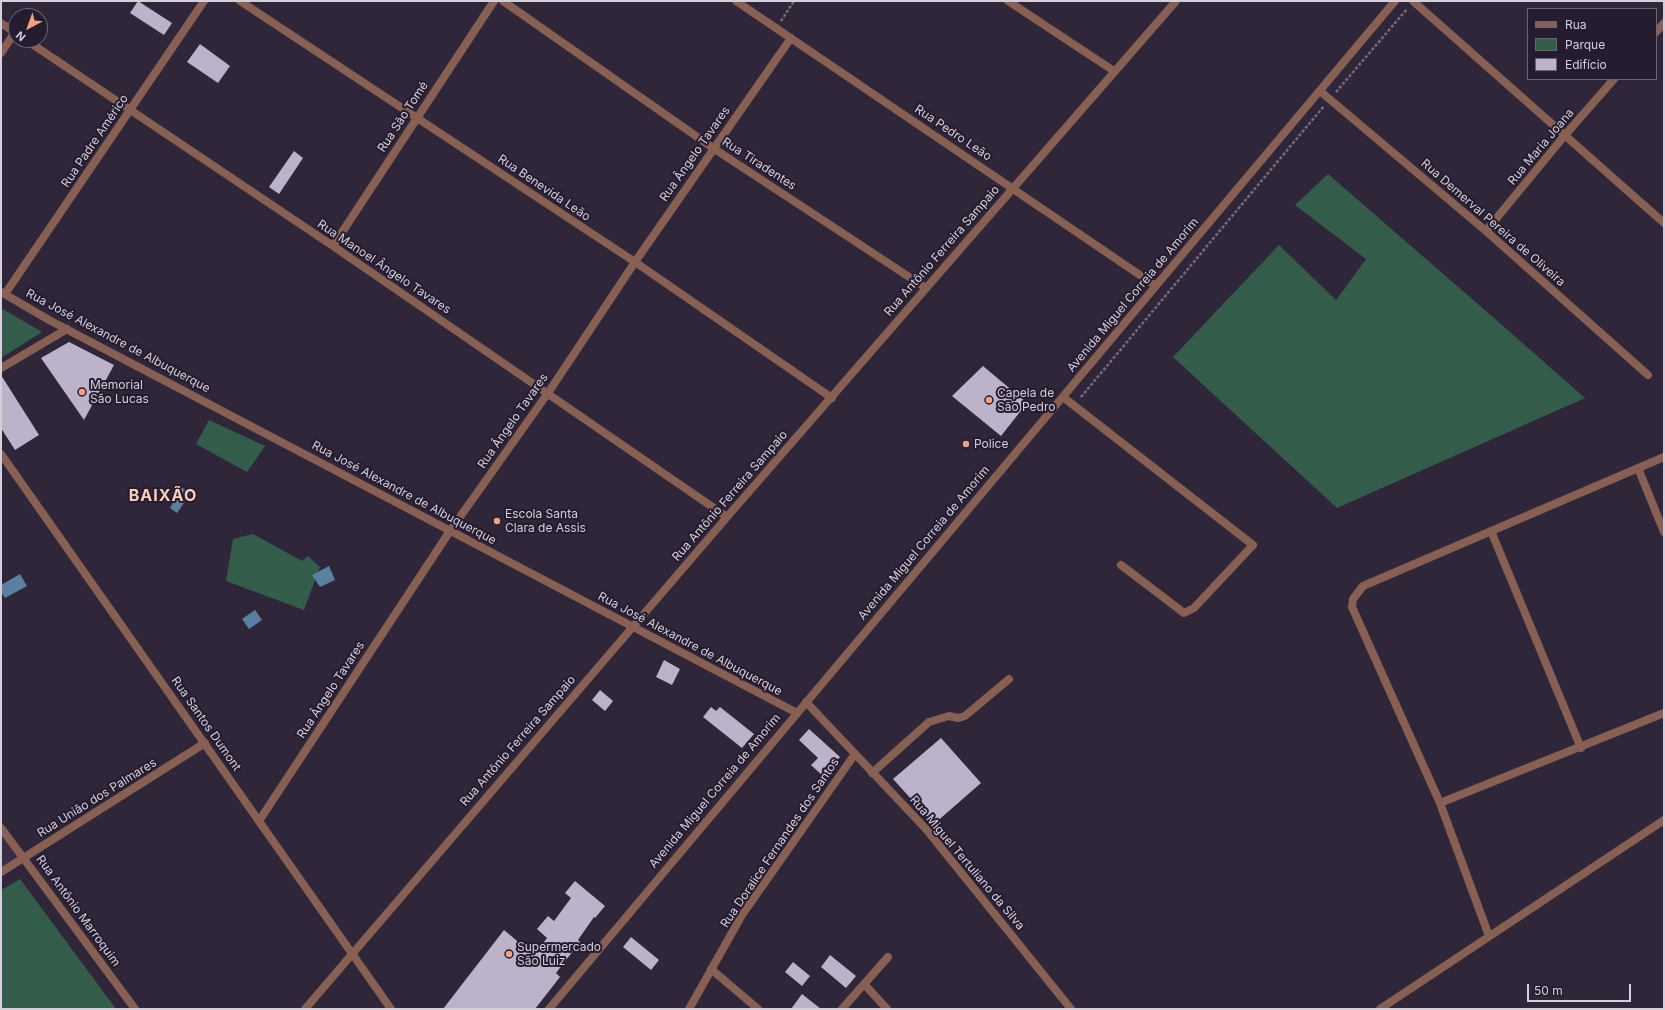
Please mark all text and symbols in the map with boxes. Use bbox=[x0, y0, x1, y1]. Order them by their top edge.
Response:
north arrow bbox=[8, 8, 48, 48]
legend bbox=[1527, 8, 1657, 80]
text: Rua bbox=[1565, 17, 1587, 32]
text: N bbox=[13, 28, 29, 44]
text: Parque bbox=[1565, 37, 1605, 52]
text: Edifício bbox=[1565, 57, 1607, 72]
street label: Rua São Tomé bbox=[375, 79, 431, 155]
street label: Rua Padre Américo bbox=[59, 92, 131, 190]
street label: Rua Pedro Leão bbox=[912, 102, 994, 164]
street label: Rua Ângelo Tavares bbox=[657, 104, 733, 204]
street label: Rua Maria Joana bbox=[1505, 106, 1577, 188]
street label: Rua Tiradentes bbox=[719, 135, 799, 193]
street label: Rua Benevida Leão bbox=[495, 152, 593, 224]
street label: Rua Demerval Pereira de Oliveira bbox=[1418, 156, 1568, 290]
street label: Rua Antônio Ferreira Sampaio bbox=[881, 183, 1003, 319]
street label: Avenida Miguel Correia de Amorim bbox=[1064, 215, 1202, 375]
street label: Rua Manoel Ângelo Tavares bbox=[315, 217, 453, 317]
street label: Rua José Alexandre de Albuquerque bbox=[23, 286, 213, 396]
street label: Rua Ângelo Tavares bbox=[475, 371, 551, 471]
place label: Memorial São Lucas bbox=[90, 378, 149, 406]
place label: Capela de São Pedro bbox=[997, 386, 1055, 414]
marker: Memorial São Lucas bbox=[77, 387, 87, 397]
marker: Capela de São Pedro bbox=[984, 395, 994, 405]
street label: Rua Antônio Ferreira Sampaio bbox=[669, 428, 791, 564]
place label: Police bbox=[974, 437, 1008, 451]
street label: Rua José Alexandre de Albuquerque bbox=[309, 438, 499, 548]
marker: Police bbox=[961, 439, 971, 449]
street label: Avenida Miguel Correia de Amorim bbox=[855, 463, 993, 623]
district label: BAIXÃO bbox=[129, 486, 197, 506]
place label: Escola Santa Clara de Assis bbox=[505, 507, 586, 535]
marker: Escola Santa Clara de Assis bbox=[492, 516, 502, 526]
street label: Rua José Alexandre de Albuquerque bbox=[595, 589, 785, 699]
street label: Rua Ângelo Tavares bbox=[294, 639, 368, 741]
street label: Rua Antônio Ferreira Sampaio bbox=[457, 673, 579, 809]
street label: Rua Santos Dumont bbox=[168, 674, 244, 774]
street label: Avenida Miguel Correia de Amorim bbox=[646, 711, 784, 871]
street label: Rua União dos Palmares bbox=[35, 755, 159, 841]
street label: Rua Doralice Fernandes dos Santos bbox=[718, 755, 842, 931]
street label: Rua Miguel Tertuliano da Silva bbox=[907, 793, 1027, 933]
street label: Rua Antônio Marroquim bbox=[33, 853, 123, 969]
place label: Supermercado São Luiz bbox=[517, 940, 601, 968]
marker: Supermercado São Luiz bbox=[504, 949, 514, 959]
scale bar bbox=[1529, 976, 1633, 1002]
text: 50 m bbox=[1534, 983, 1563, 998]

